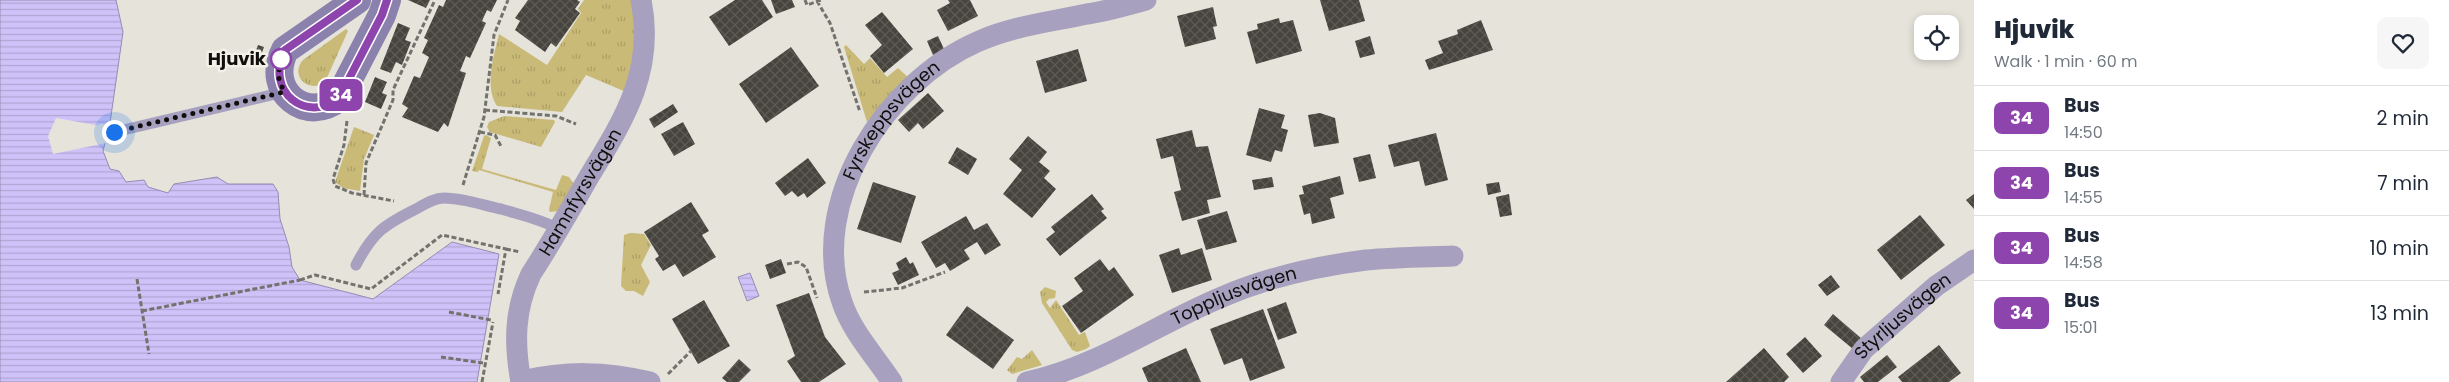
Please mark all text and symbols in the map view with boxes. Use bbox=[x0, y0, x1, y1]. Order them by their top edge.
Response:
text: Hjuvik bbox=[1994, 13, 2074, 46]
map controls bbox=[1914, 15, 1959, 60]
button: locate bbox=[1914, 15, 1959, 60]
button: heart bbox=[2377, 17, 2429, 69]
place label: Hjuvik bbox=[208, 46, 267, 71]
marker: Hjuvik bbox=[270, 48, 292, 70]
text: Walk · 1 min · 60 m bbox=[1994, 50, 2138, 73]
street label: Fyrskeppsvägen bbox=[836, 54, 945, 183]
line badge: 34 bbox=[318, 79, 364, 111]
text: 34 bbox=[329, 82, 353, 107]
text: Bus bbox=[2064, 92, 2100, 119]
text: 34 bbox=[2010, 105, 2033, 130]
text: 2 min bbox=[2377, 105, 2429, 132]
your location bbox=[102, 120, 127, 145]
text: 14:50 bbox=[2064, 121, 2103, 144]
street label: Hamnfyrsvägen bbox=[533, 124, 627, 260]
text: Bus bbox=[2064, 157, 2100, 184]
text: 34 bbox=[2010, 170, 2033, 195]
text: 7 min bbox=[2377, 170, 2429, 197]
text: 14:55 bbox=[2064, 186, 2103, 209]
text: Bus bbox=[2064, 222, 2100, 249]
text: 34 bbox=[2010, 235, 2033, 260]
text: 10 min bbox=[2370, 235, 2429, 262]
text: 14:58 bbox=[2064, 251, 2103, 274]
street label: Toppljusvägen bbox=[1167, 260, 1299, 331]
street label: Styrljusvägen bbox=[1848, 266, 1956, 364]
text: Bus bbox=[2064, 287, 2100, 314]
text: 34 bbox=[2010, 300, 2033, 325]
text: 13 min bbox=[2370, 300, 2429, 327]
text: 15:01 bbox=[2064, 316, 2098, 339]

